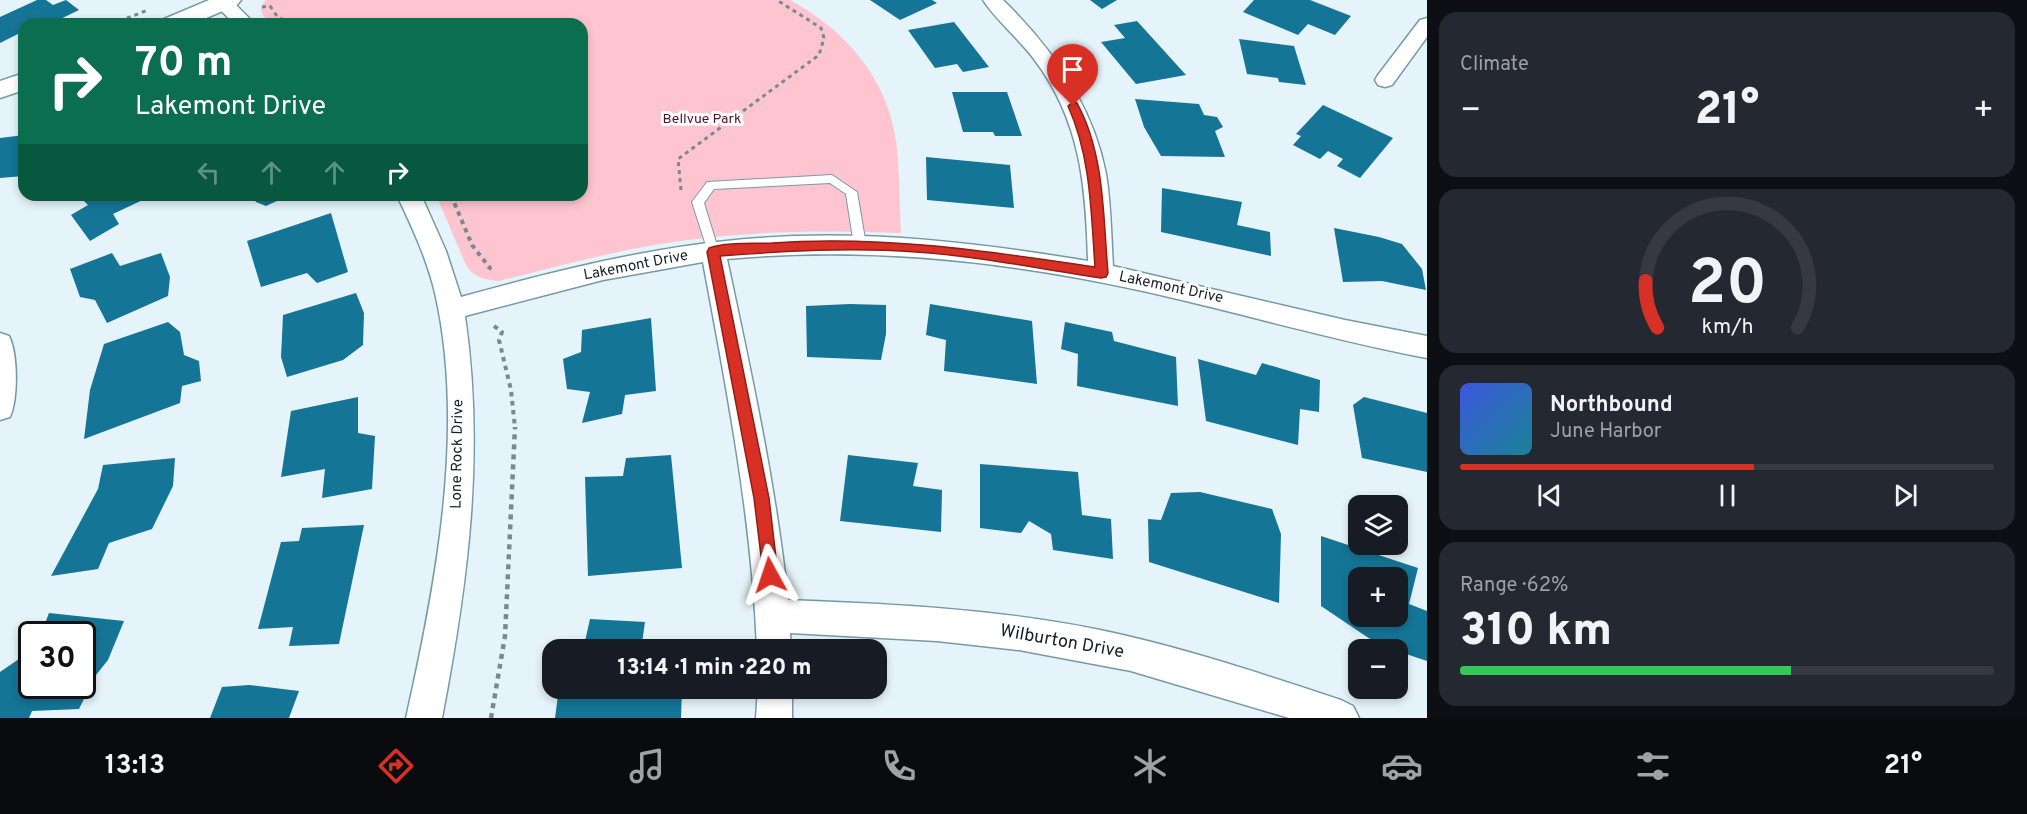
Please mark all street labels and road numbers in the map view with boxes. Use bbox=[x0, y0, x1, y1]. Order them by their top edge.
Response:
street label: Lakemont Drive bbox=[582, 247, 690, 285]
street label: Lakemont Drive bbox=[1117, 268, 1225, 308]
street label: Lone Rock Drive bbox=[448, 399, 468, 509]
street label: Wilburton Drive bbox=[998, 620, 1126, 664]

